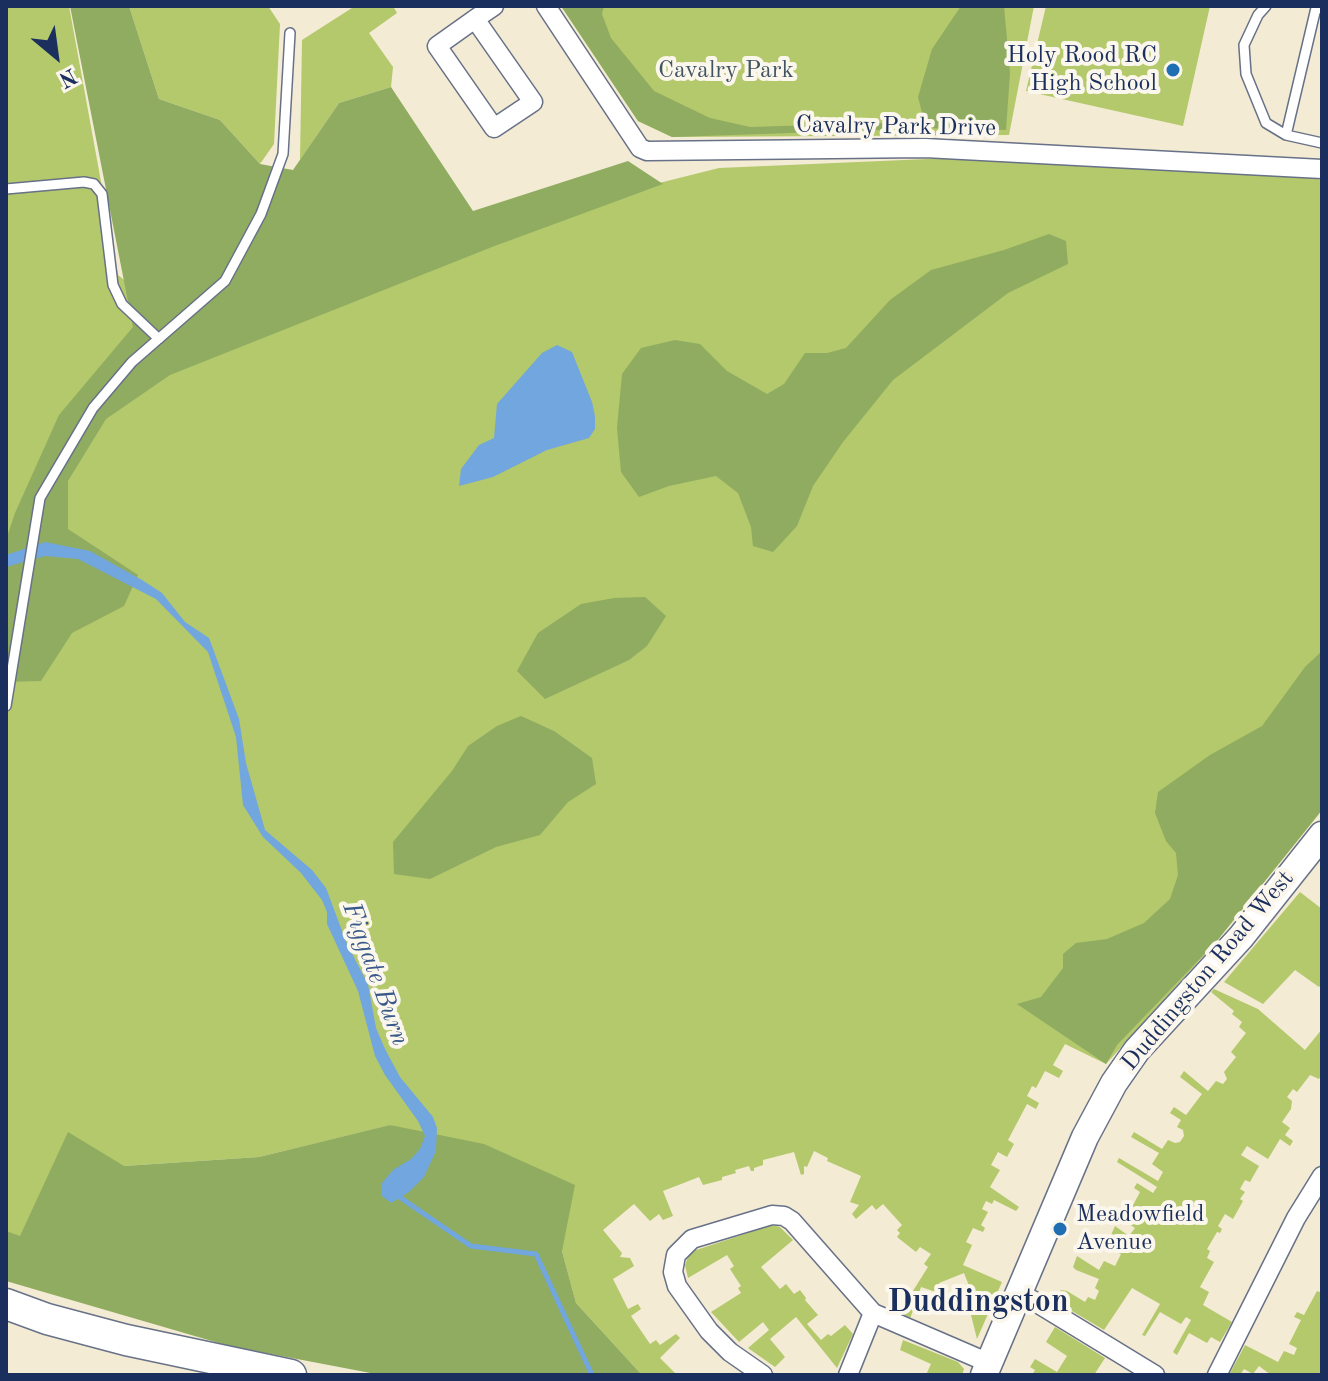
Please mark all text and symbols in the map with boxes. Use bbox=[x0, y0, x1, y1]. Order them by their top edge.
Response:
north arrow bbox=[16, 16, 96, 96]
place label: Holy Rood RC High School bbox=[1007, 42, 1157, 98]
park label: Cavalry Park bbox=[658, 57, 794, 85]
marker: Holy Rood RC High School bbox=[1164, 61, 1182, 79]
text: N bbox=[55, 63, 80, 91]
street label: Cavalry Park Drive bbox=[795, 111, 997, 143]
street label: Duddingston Road West bbox=[1116, 865, 1300, 1077]
water label: Figgate Burn bbox=[335, 898, 415, 1050]
place label: Meadowfield Avenue bbox=[1076, 1201, 1204, 1257]
marker: Meadowfield Avenue bbox=[1051, 1220, 1069, 1238]
district label: Duddingston bbox=[887, 1284, 1069, 1322]

